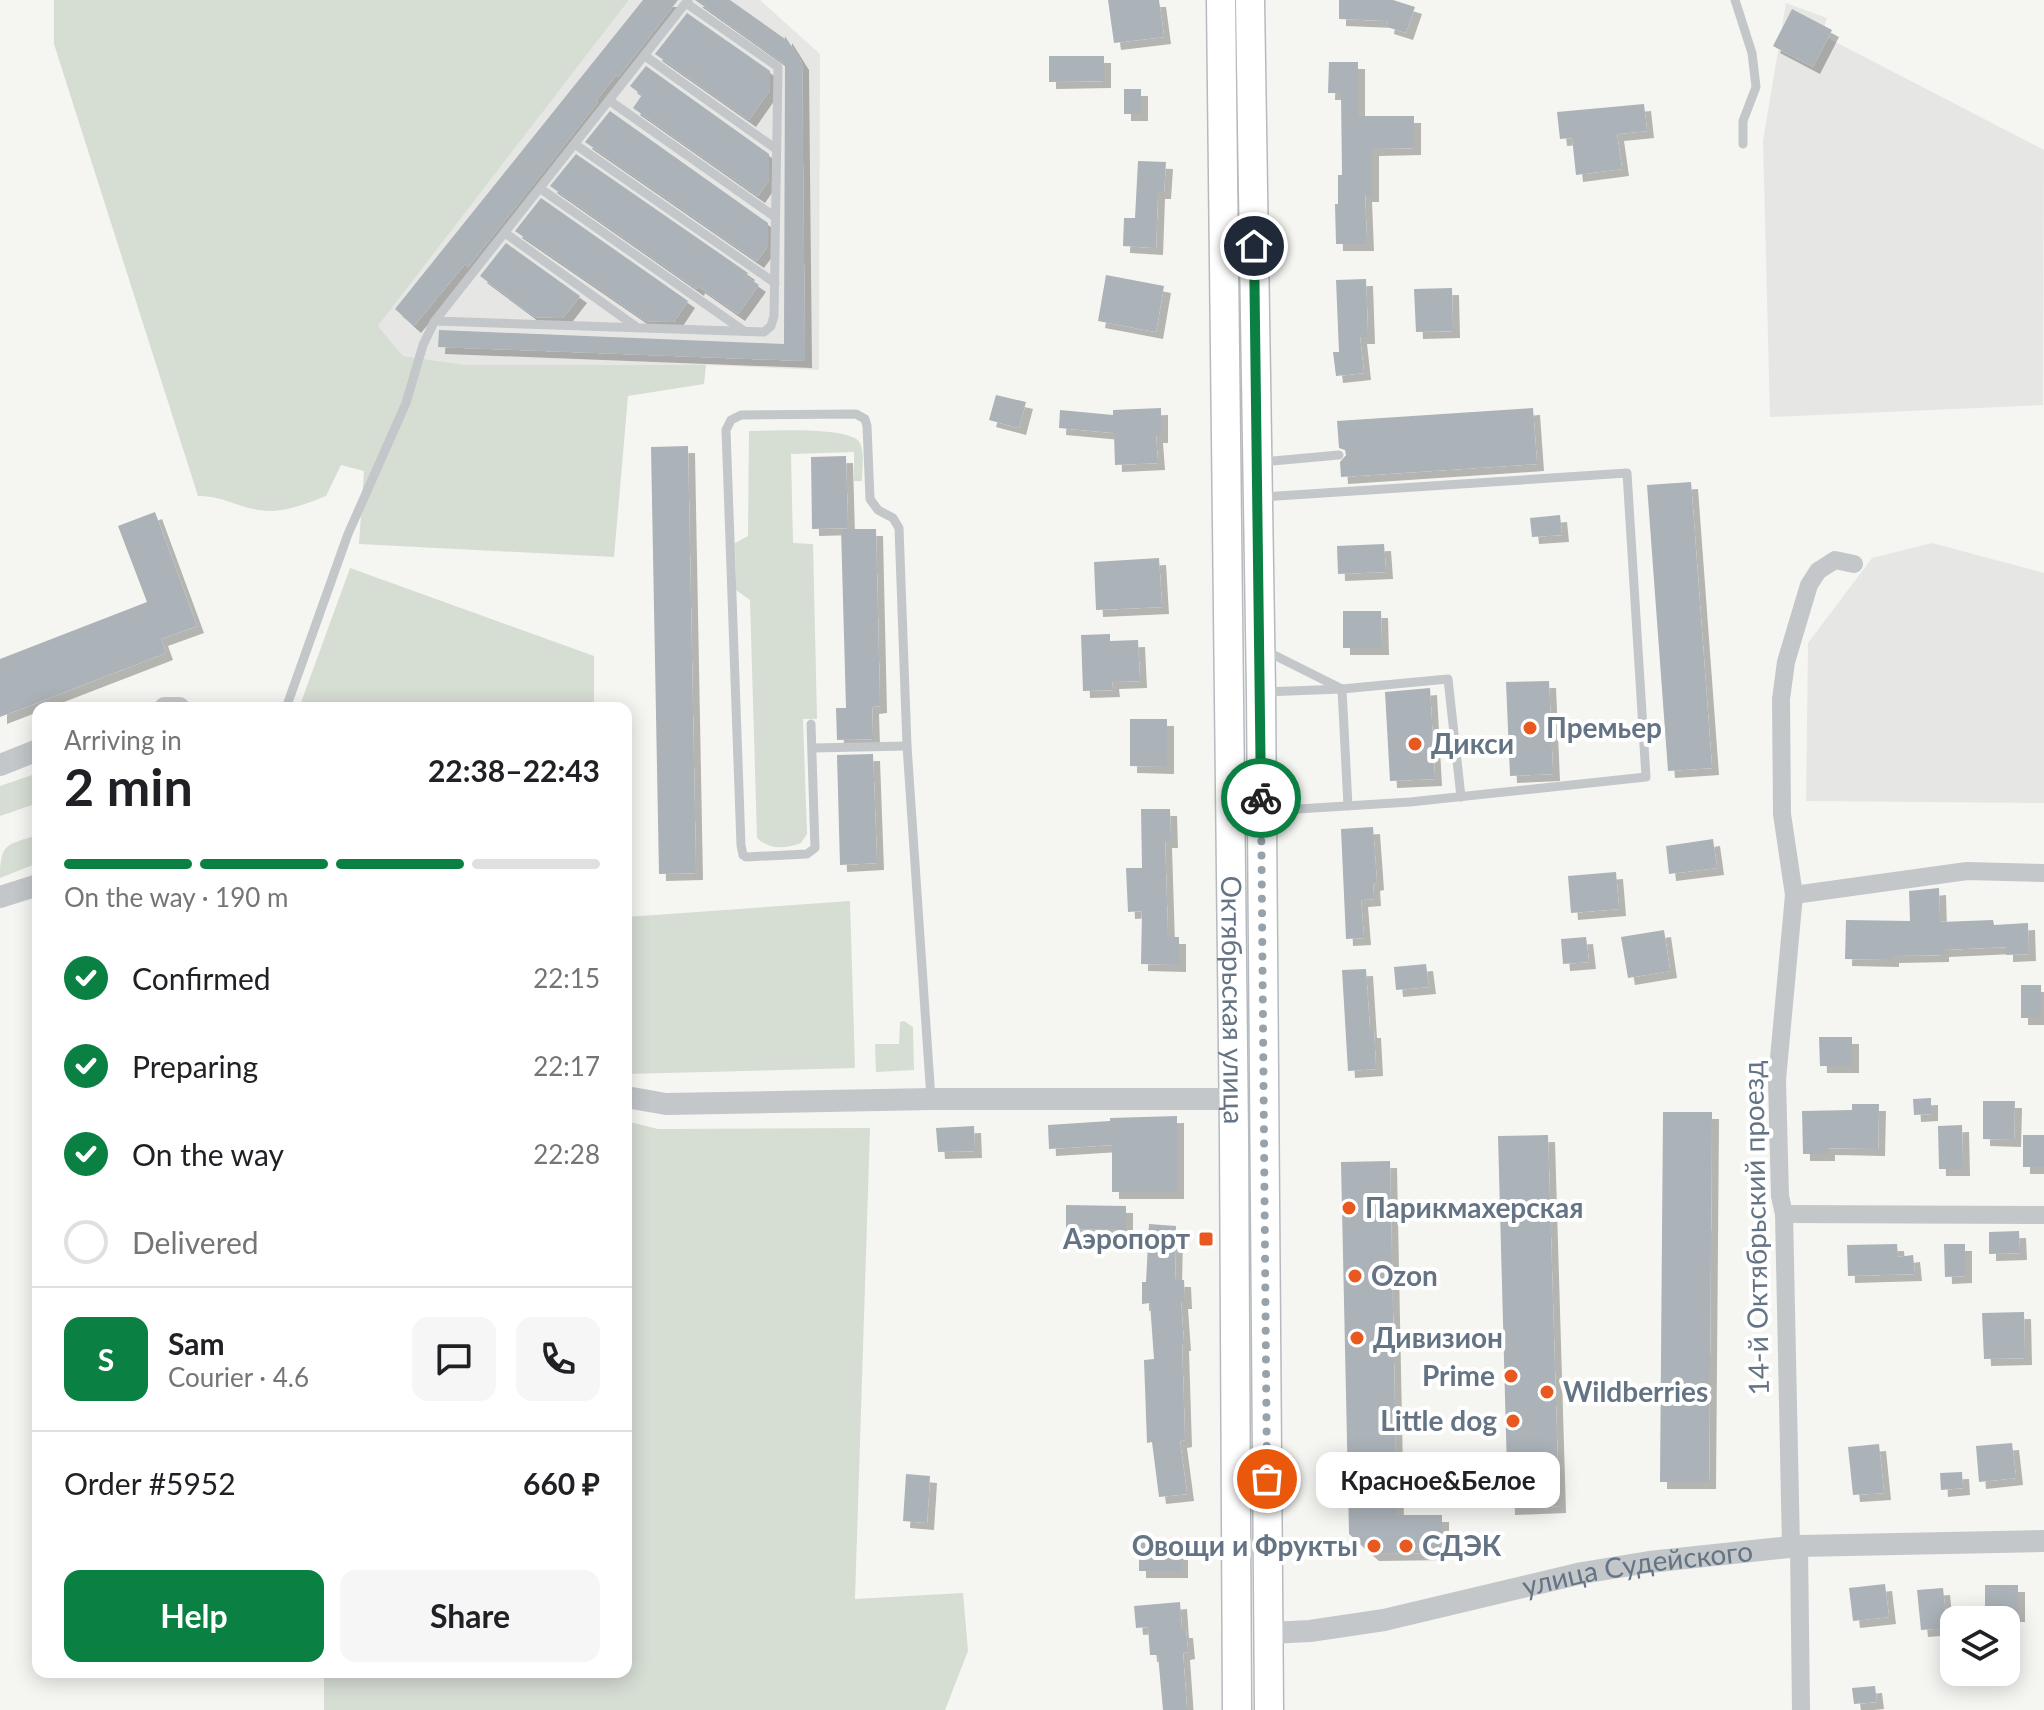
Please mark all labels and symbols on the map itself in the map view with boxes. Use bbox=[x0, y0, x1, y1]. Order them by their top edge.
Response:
pin bbox=[1220, 212, 1288, 280]
place label: Премьер bbox=[1546, 710, 1662, 744]
marker: Премьер bbox=[1521, 719, 1539, 737]
place label: Дикси bbox=[1431, 726, 1514, 760]
marker: Дикси bbox=[1406, 735, 1424, 753]
courier bbox=[1221, 758, 1301, 838]
street label: Октябрьская улица bbox=[1215, 875, 1252, 1125]
street label: 14-й Октябрьский проезд bbox=[1735, 1060, 1775, 1396]
place label: Парикмахерская bbox=[1365, 1190, 1583, 1224]
marker: Парикмахерская bbox=[1340, 1199, 1358, 1217]
place label: Аэропорт bbox=[1062, 1221, 1191, 1255]
marker: Аэропорт bbox=[1197, 1230, 1215, 1248]
place label: Ozon bbox=[1371, 1258, 1438, 1292]
marker: Ozon bbox=[1346, 1267, 1364, 1285]
place label: Дивизион bbox=[1373, 1320, 1503, 1354]
marker: Дивизион bbox=[1348, 1329, 1366, 1347]
place label: Prime bbox=[1422, 1358, 1495, 1392]
marker: Prime bbox=[1502, 1367, 1520, 1385]
place label: Wildberries bbox=[1563, 1374, 1708, 1408]
marker: Wildberries bbox=[1538, 1383, 1556, 1401]
place label: Little dog bbox=[1380, 1403, 1497, 1437]
marker: Little dog bbox=[1504, 1412, 1522, 1430]
pin bbox=[1233, 1445, 1301, 1513]
callout: Красное&Белое bbox=[1315, 1451, 1559, 1507]
place label: Овощи и Фрукты bbox=[1132, 1528, 1358, 1562]
place label: СДЭК bbox=[1422, 1528, 1502, 1562]
street label: улица Судейского bbox=[1519, 1533, 1754, 1603]
marker: Овощи и Фрукты bbox=[1365, 1537, 1383, 1555]
marker: СДЭК bbox=[1397, 1537, 1415, 1555]

